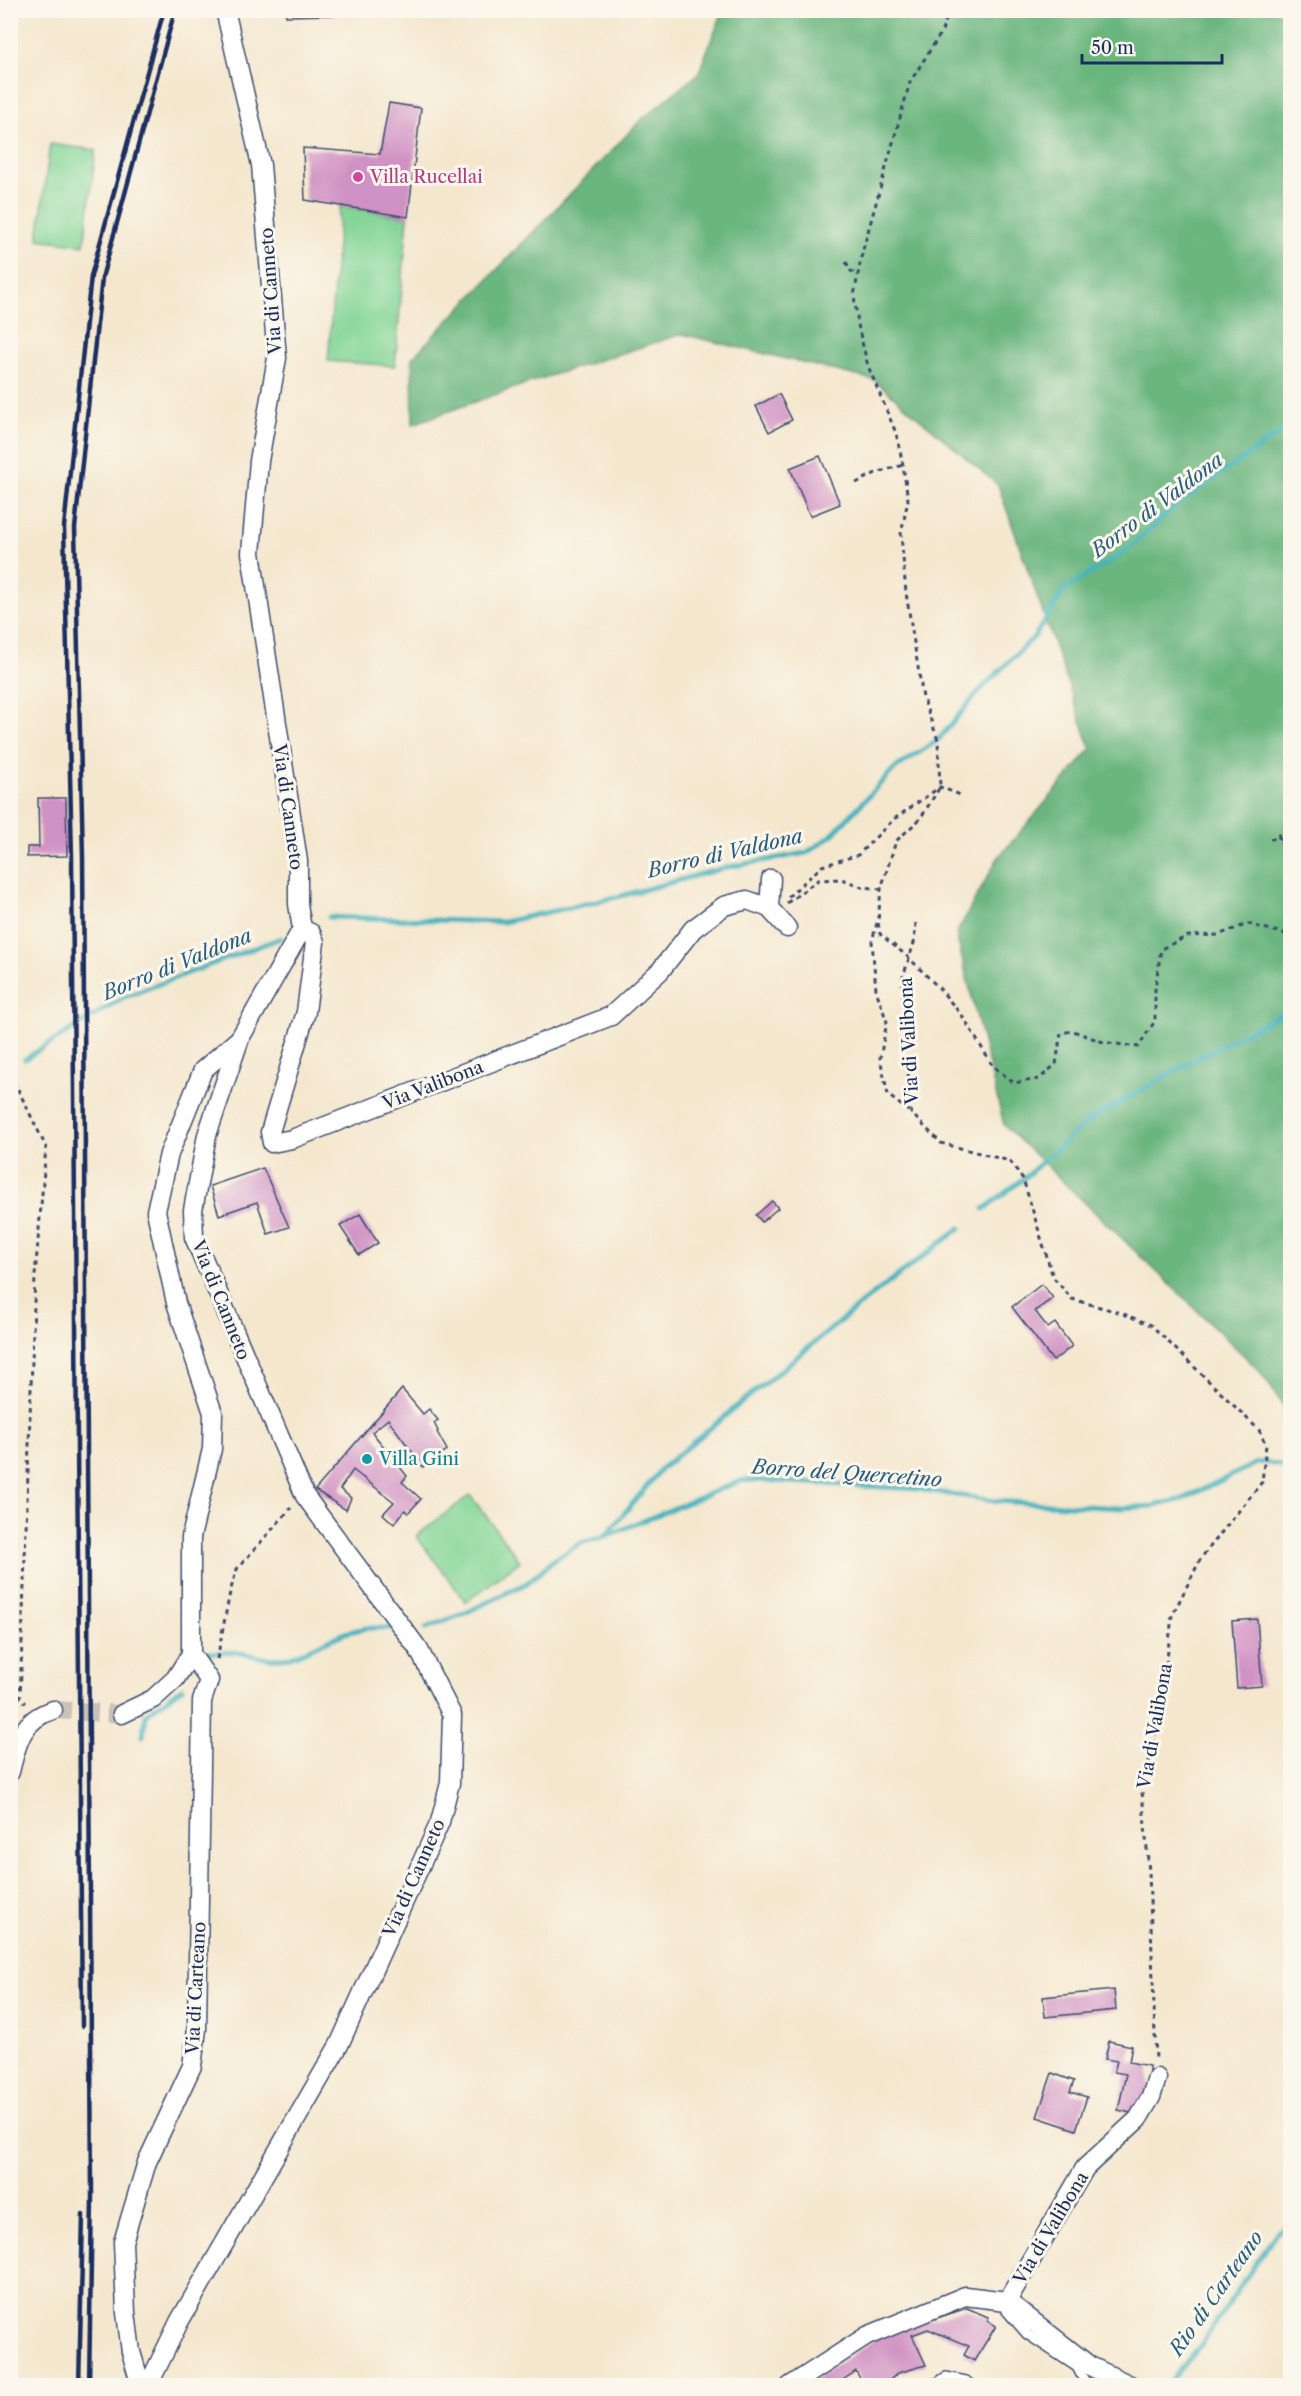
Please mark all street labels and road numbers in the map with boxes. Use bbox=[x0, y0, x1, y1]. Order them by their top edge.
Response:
street label: Via di Canneto bbox=[256, 227, 286, 356]
street label: Via di Canneto bbox=[268, 742, 308, 871]
street label: Via di Valibona bbox=[895, 976, 923, 1106]
street label: Via Valibona bbox=[379, 1056, 487, 1115]
street label: Via di Canneto bbox=[187, 1236, 255, 1363]
street label: Via di Valibona bbox=[1133, 1661, 1177, 1792]
street label: Via di Canneto bbox=[378, 1815, 450, 1941]
street label: Via di Carteano bbox=[181, 1921, 210, 2056]
street label: Via di Valibona bbox=[1008, 2167, 1093, 2289]

